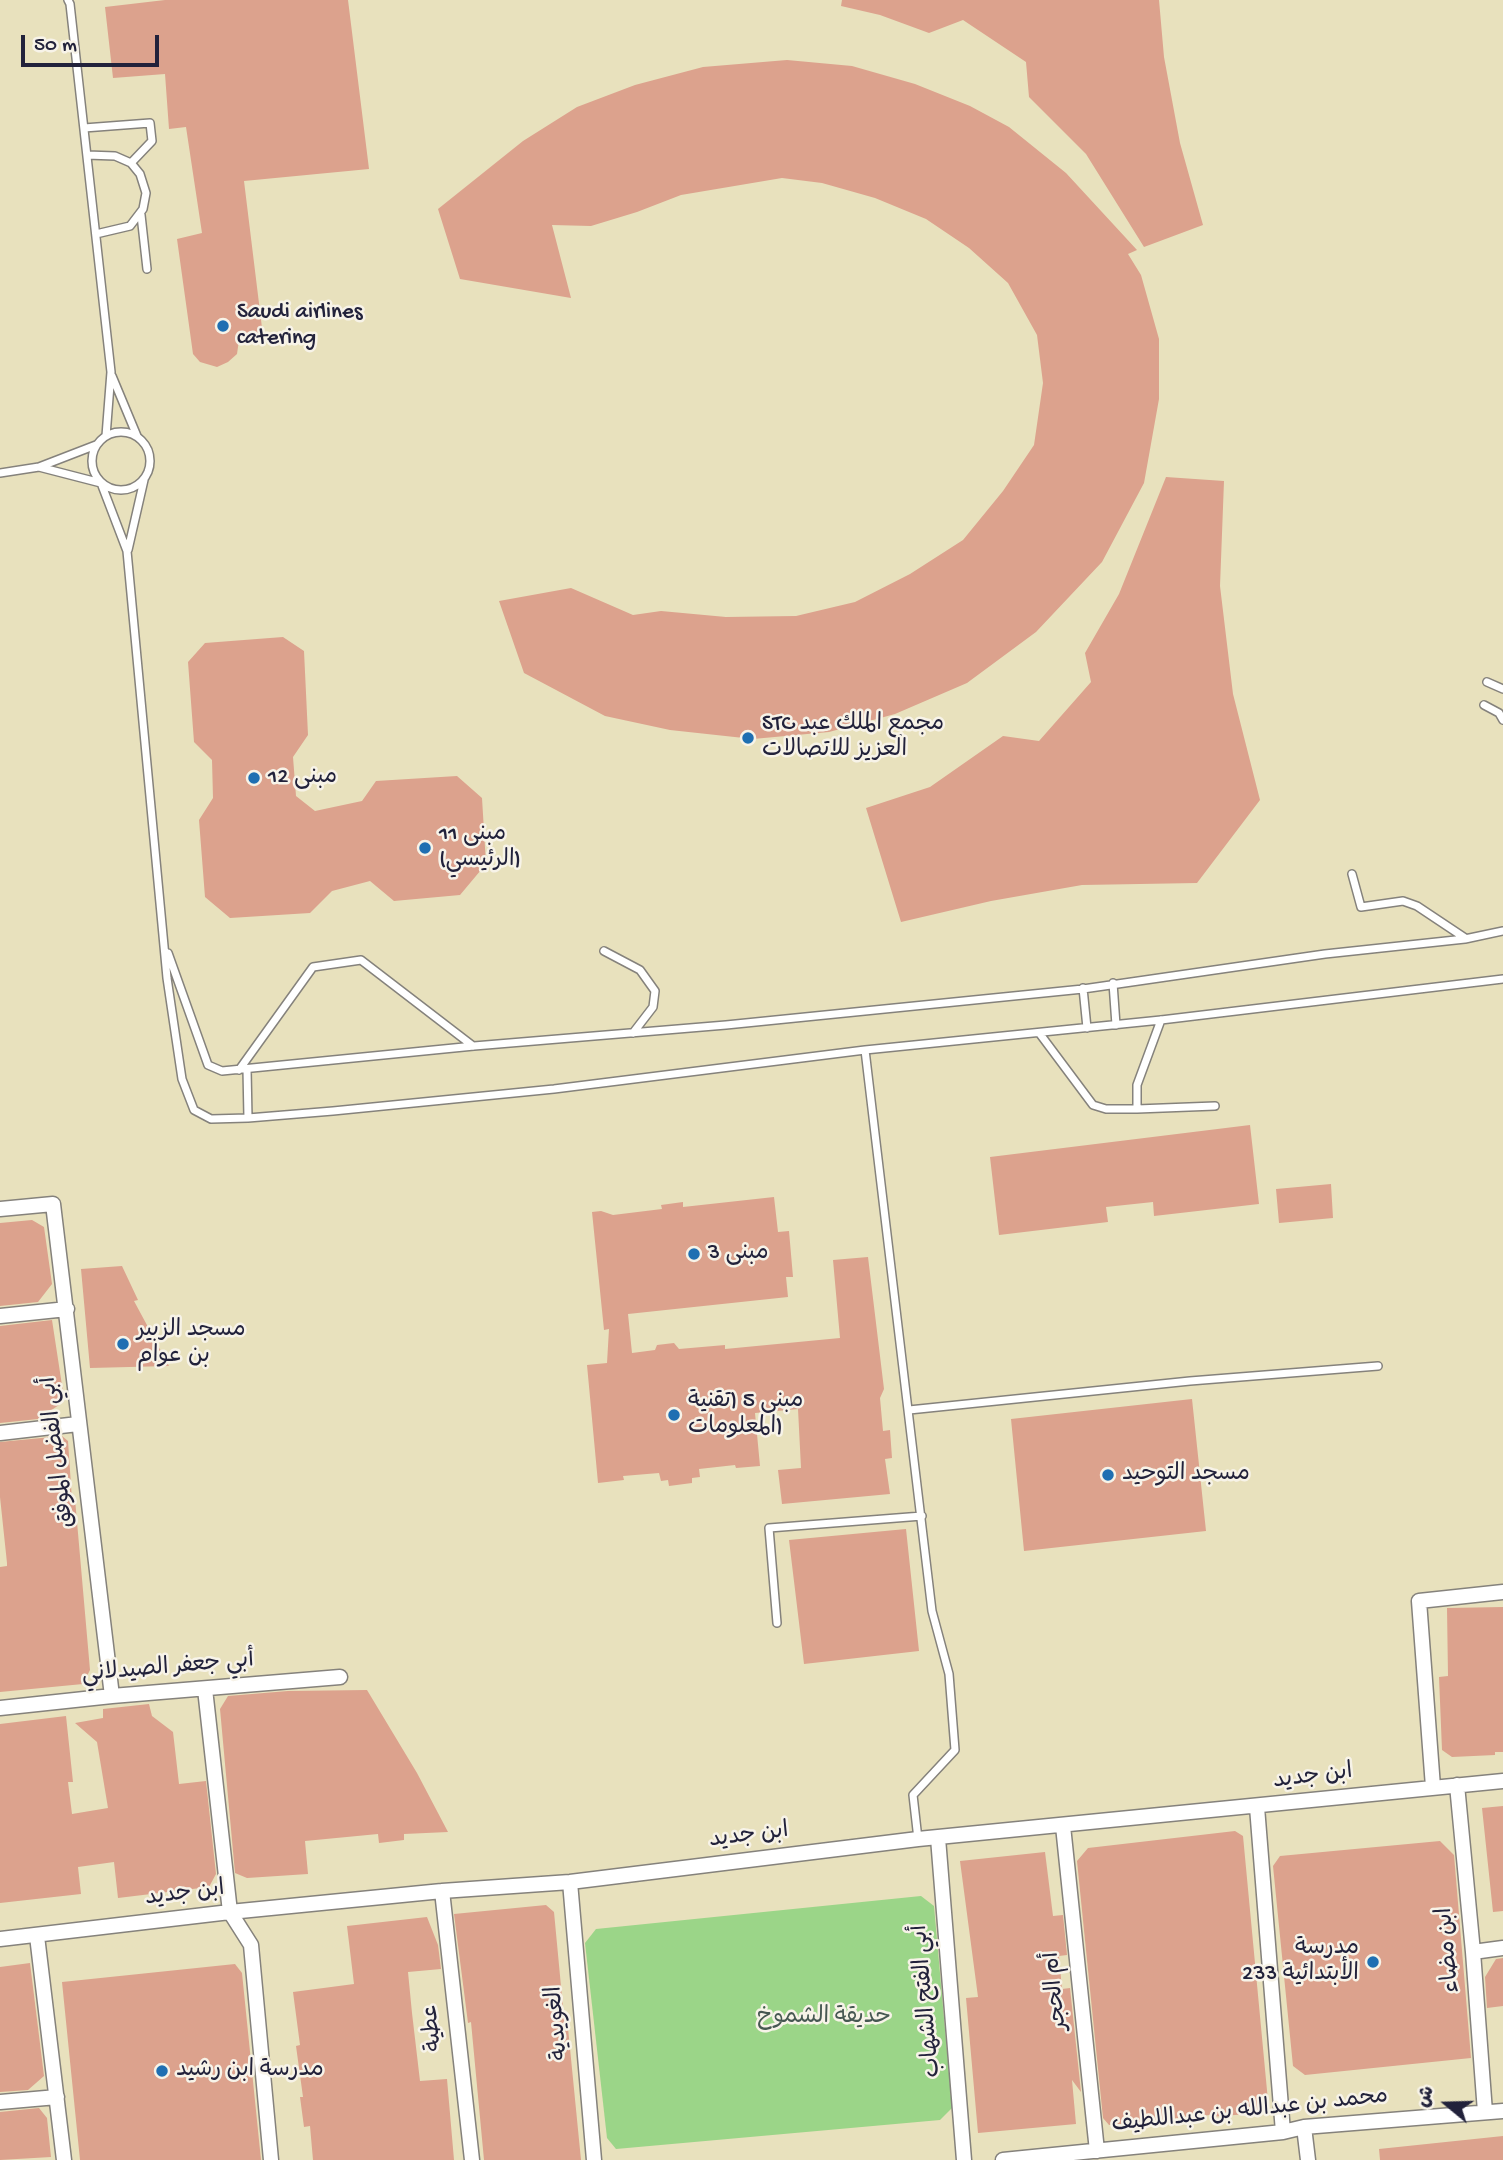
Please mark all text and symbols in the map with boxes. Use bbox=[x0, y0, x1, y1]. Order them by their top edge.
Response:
scale bar bbox=[24, 21, 163, 65]
text: 50 m bbox=[34, 34, 77, 59]
place label: Saudi airlines catering bbox=[237, 299, 362, 353]
marker: Saudi airlines catering bbox=[215, 318, 231, 334]
place label: STC مجمع الملك عبد العزيز للاتصالات bbox=[762, 711, 944, 765]
marker: STC مجمع الملك عبد العزيز للاتصالات bbox=[740, 730, 756, 746]
place label: مبنى 12 bbox=[268, 764, 337, 792]
marker: مبنى 12 bbox=[246, 770, 262, 786]
place label: مبنى 11 (الرئيسي) bbox=[439, 821, 521, 875]
marker: مبنى 11 (الرئيسي) bbox=[417, 840, 433, 856]
place label: مبنى 3 bbox=[708, 1240, 769, 1268]
marker: مبنى 3 bbox=[686, 1246, 702, 1262]
place label: مسجد الزبير بن عوام bbox=[137, 1317, 246, 1371]
marker: مسجد الزبير بن عوام bbox=[115, 1336, 131, 1352]
street label: أبي الفضل الموفق bbox=[36, 1375, 82, 1529]
place label: مبنى 5 (تقنية المعلومات) bbox=[688, 1388, 803, 1442]
marker: مبنى 5 (تقنية المعلومات) bbox=[666, 1407, 682, 1423]
place label: مسجد التوحيد bbox=[1122, 1461, 1250, 1489]
marker: مسجد التوحيد bbox=[1100, 1467, 1116, 1483]
street label: أبي جعفر الصيدلاني bbox=[81, 1648, 255, 1690]
street label: ابن جديد bbox=[1272, 1759, 1354, 1797]
street label: ابن جديد bbox=[708, 1818, 790, 1856]
street label: ابن جديد bbox=[144, 1876, 226, 1914]
street label: ابن مضاء bbox=[1433, 1906, 1467, 1994]
street label: أبي الفتح الشهاب bbox=[908, 1924, 948, 2078]
place label: مدرسة الأبتدائية 233 bbox=[1242, 1935, 1359, 1989]
street label: أم الحجر bbox=[1039, 1950, 1075, 2032]
marker: مدرسة الأبتدائية 233 bbox=[1365, 1954, 1381, 1970]
street label: الغويدية bbox=[542, 1985, 576, 2061]
street label: عطية bbox=[418, 2003, 450, 2053]
park label: حديقة الشموخ bbox=[757, 2004, 891, 2032]
place label: مدرسة ابن رشيد bbox=[176, 2057, 324, 2085]
marker: مدرسة ابن رشيد bbox=[154, 2063, 170, 2079]
north arrow bbox=[1412, 2069, 1482, 2139]
text: ش bbox=[1412, 2083, 1441, 2111]
street label: محمد بن عبدالله بن عبداللطيف bbox=[1110, 2084, 1390, 2140]

